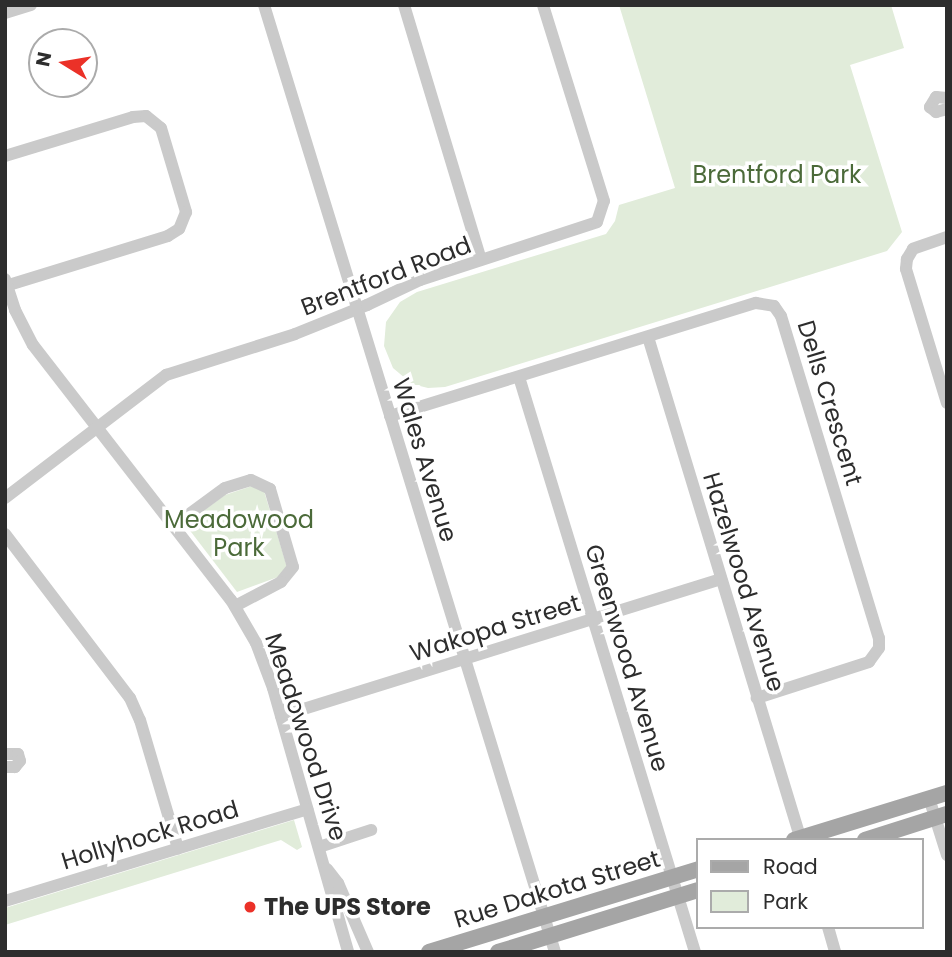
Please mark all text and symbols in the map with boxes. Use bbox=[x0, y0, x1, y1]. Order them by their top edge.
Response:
north arrow bbox=[28, 28, 98, 98]
text: N bbox=[29, 50, 58, 69]
park label: Brentford Park bbox=[693, 161, 861, 189]
street label: Brentford Road bbox=[297, 230, 475, 322]
street label: Dells Crescent bbox=[791, 317, 869, 489]
street label: Wales Avenue bbox=[386, 375, 464, 545]
street label: Hazelwood Avenue bbox=[697, 469, 791, 695]
park label: Meadowood Park bbox=[164, 506, 314, 562]
street label: Greenwood Avenue bbox=[579, 541, 675, 775]
street label: Wakopa Street bbox=[406, 588, 584, 668]
street label: Meadowood Drive bbox=[259, 630, 353, 844]
street label: Hollyhock Road bbox=[58, 794, 242, 876]
legend bbox=[696, 838, 924, 929]
street label: Rue Dakota Street bbox=[451, 844, 663, 934]
text: Road bbox=[763, 852, 818, 881]
text: Park bbox=[763, 887, 808, 916]
place label: The UPS Store bbox=[264, 893, 431, 921]
marker: The UPS Store bbox=[242, 899, 258, 915]

